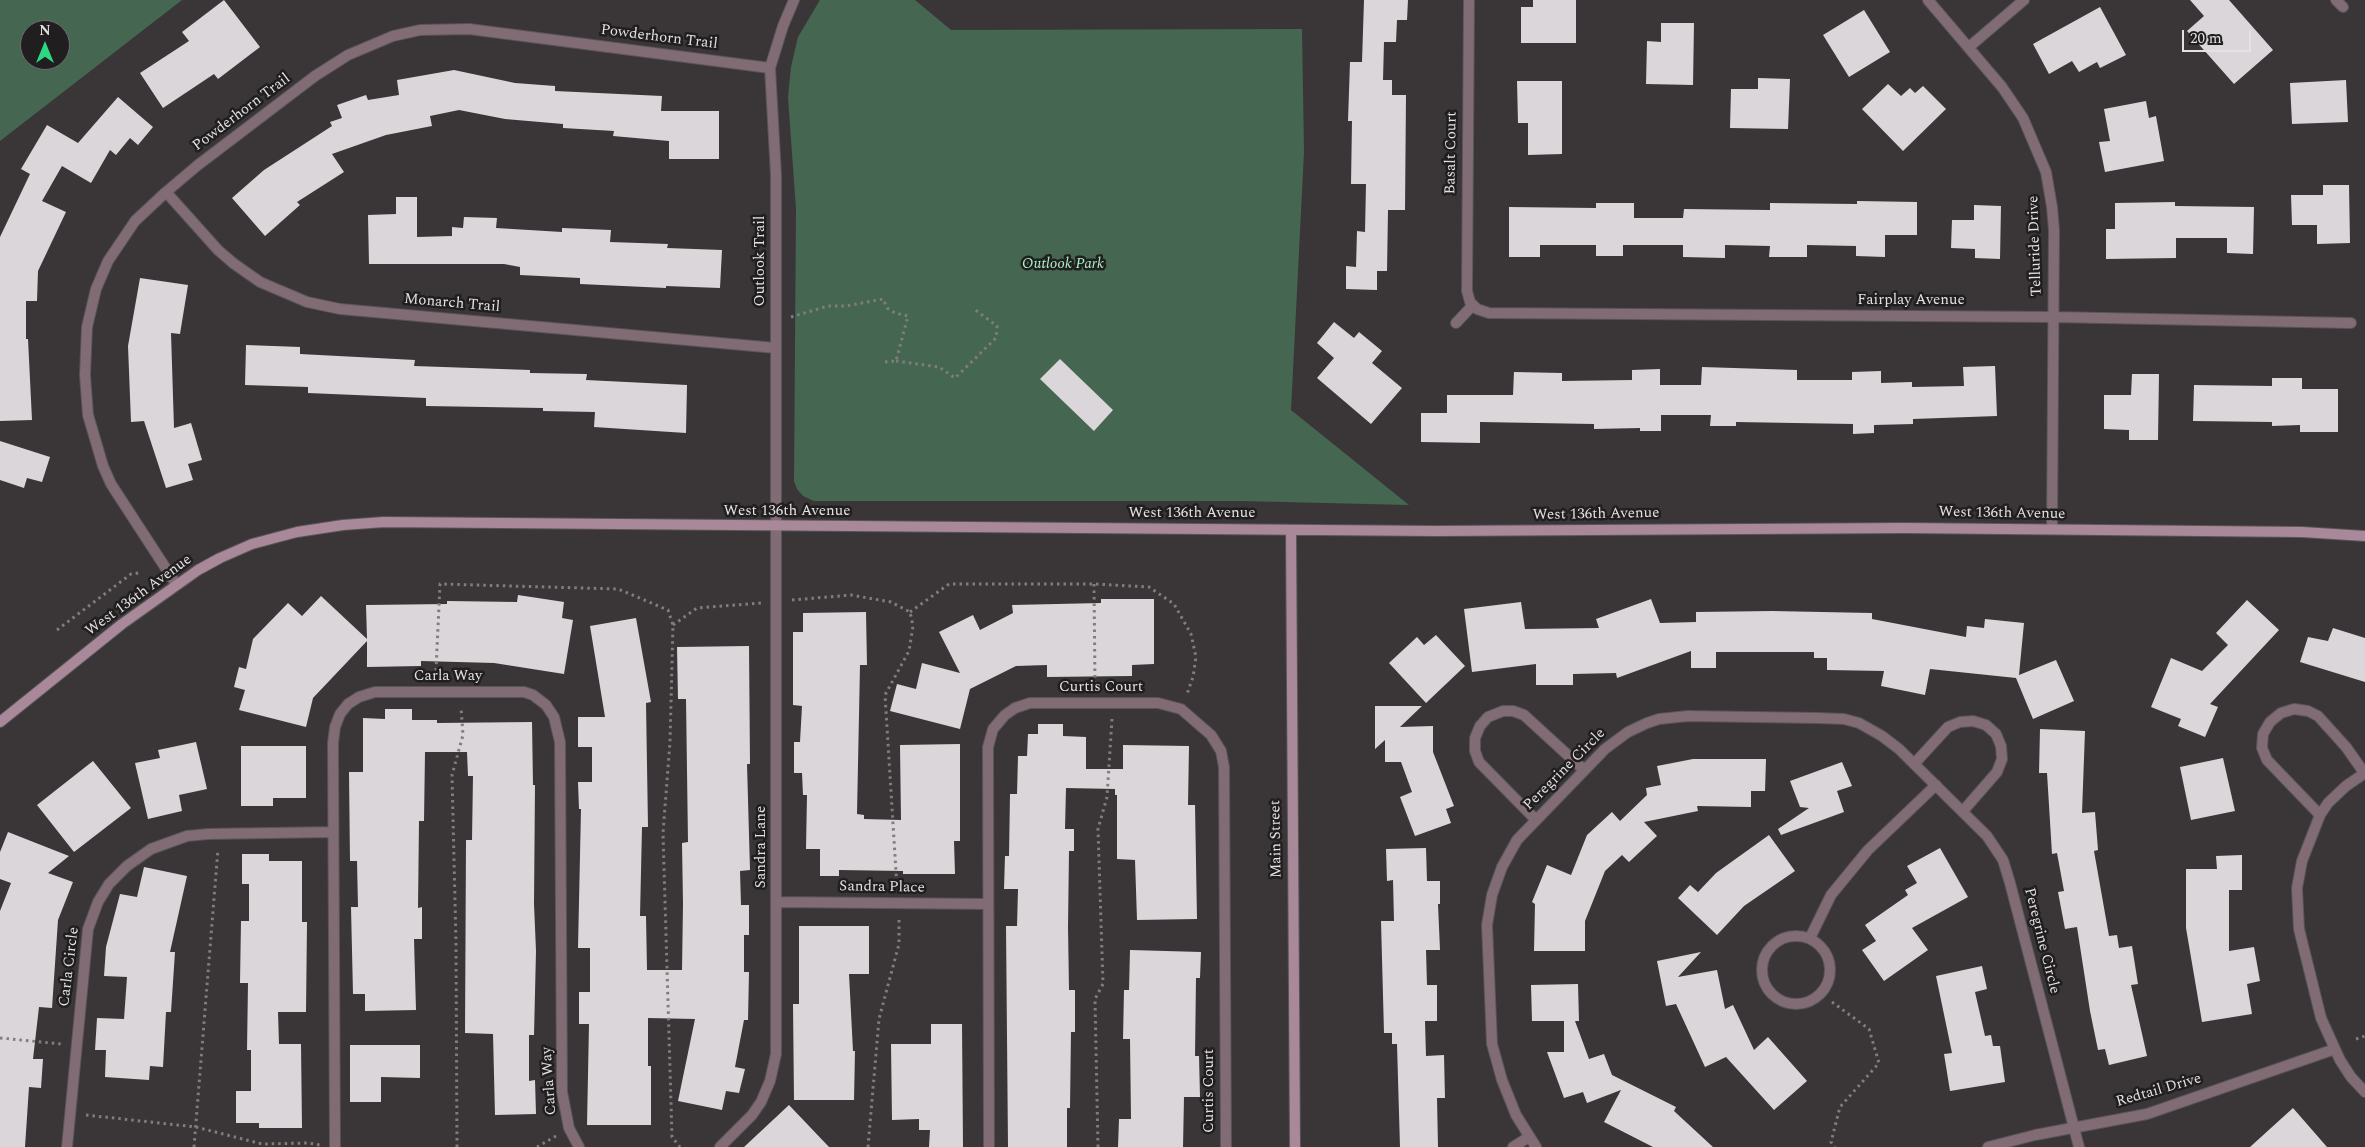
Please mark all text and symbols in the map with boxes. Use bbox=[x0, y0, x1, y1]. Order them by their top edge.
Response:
north arrow bbox=[20, 20, 70, 70]
text: N bbox=[39, 20, 51, 41]
scale bar bbox=[2185, 20, 2254, 52]
street label: Powderhorn Trail bbox=[599, 22, 719, 54]
text: 20 m bbox=[2190, 27, 2222, 50]
street label: Powderhorn Trail bbox=[190, 70, 294, 156]
street label: Basalt Court bbox=[1442, 111, 1462, 195]
street label: Telluride Drive bbox=[2025, 195, 2047, 297]
street label: Outlook Trail bbox=[752, 216, 770, 306]
park label: Outlook Park bbox=[1022, 256, 1104, 274]
street label: Monarch Trail bbox=[403, 291, 501, 317]
street label: Fairplay Avenue bbox=[1857, 292, 1965, 310]
street label: West 136th Avenue bbox=[724, 503, 850, 521]
street label: West 136th Avenue bbox=[1938, 504, 2066, 524]
street label: West 136th Avenue bbox=[1129, 505, 1255, 523]
street label: West 136th Avenue bbox=[1532, 505, 1660, 525]
street label: West 136th Avenue bbox=[82, 551, 196, 641]
street label: Carla Way bbox=[414, 668, 482, 686]
street label: Curtis Court bbox=[1059, 679, 1143, 697]
street label: Peregrine Circle bbox=[1520, 725, 1610, 815]
street label: Main Street bbox=[1267, 800, 1287, 878]
street label: Sandra Lane bbox=[753, 806, 771, 888]
street label: Sandra Place bbox=[839, 878, 925, 898]
street label: Peregrine Circle bbox=[2019, 886, 2063, 996]
street label: Carla Circle bbox=[56, 926, 84, 1008]
street label: Carla Way bbox=[539, 1046, 561, 1116]
street label: Curtis Court bbox=[1201, 1049, 1219, 1133]
street label: Redtail Drive bbox=[2114, 1070, 2204, 1112]

